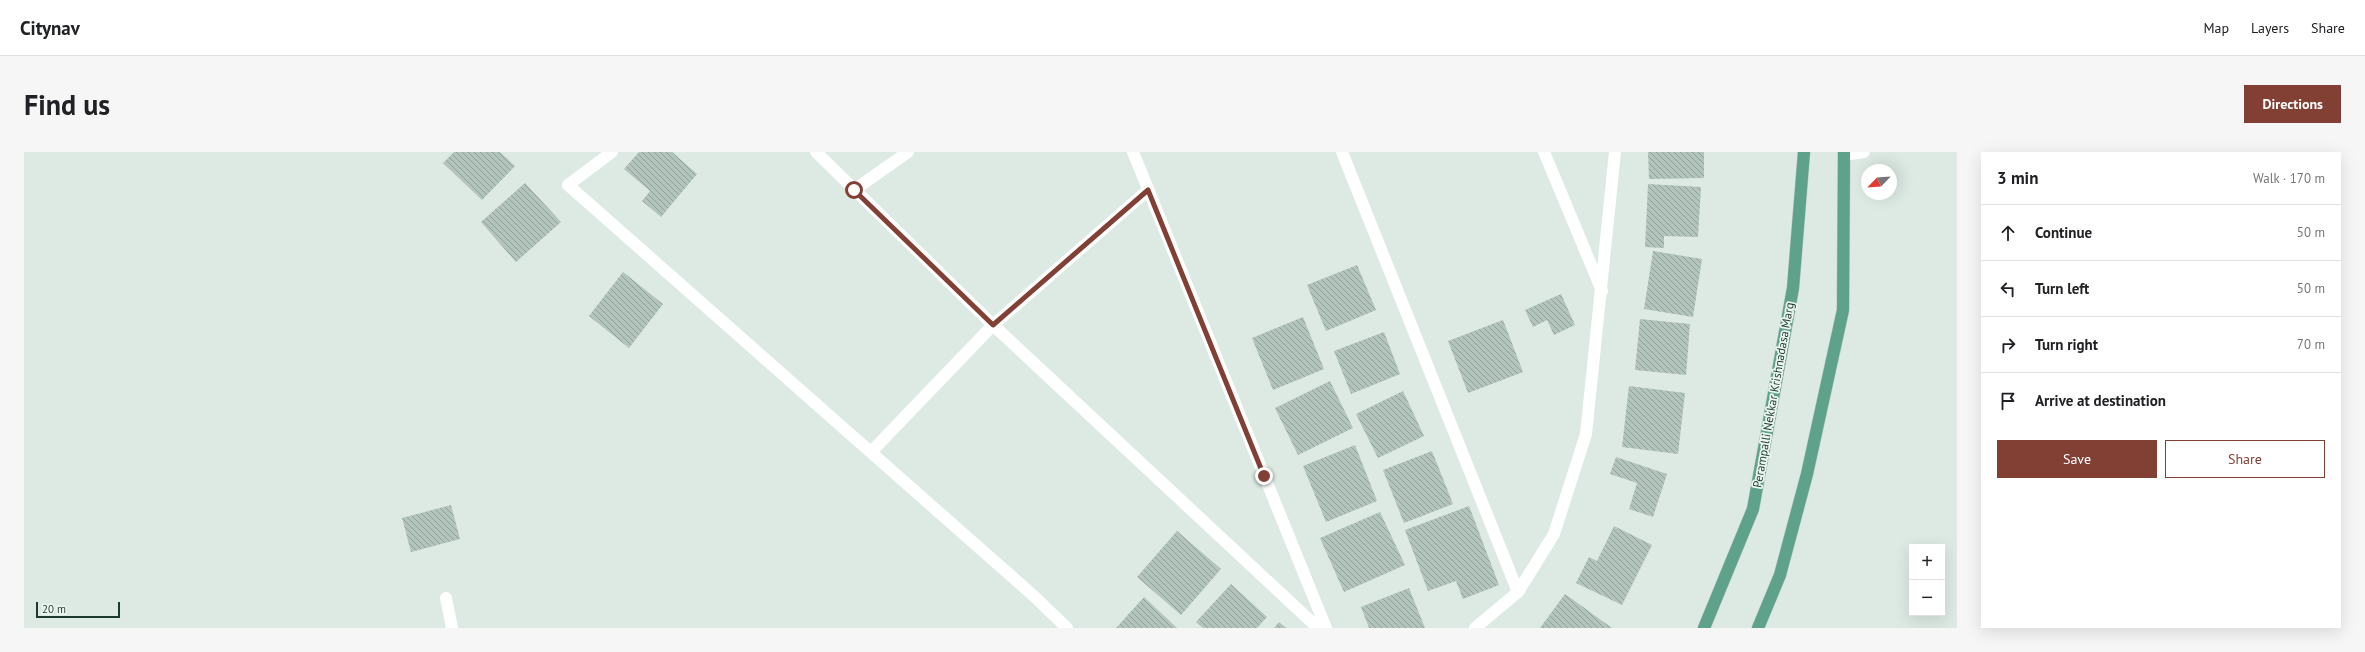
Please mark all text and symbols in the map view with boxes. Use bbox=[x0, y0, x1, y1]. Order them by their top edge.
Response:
text: Citynav bbox=[20, 16, 80, 40]
text: Map bbox=[2203, 19, 2229, 37]
text: Layers bbox=[2251, 19, 2289, 37]
text: Share bbox=[2311, 19, 2345, 37]
button: Directions bbox=[2244, 85, 2341, 123]
text: Find us bbox=[24, 86, 110, 123]
north arrow bbox=[1861, 164, 1897, 200]
text: 3 min bbox=[1997, 167, 2038, 189]
text: Walk · 170 m bbox=[2253, 170, 2325, 187]
route start bbox=[845, 181, 863, 199]
icon: ahead bbox=[1997, 222, 2019, 244]
text: Continue bbox=[2035, 223, 2092, 242]
text: 50 m bbox=[2297, 224, 2325, 241]
icon: left bbox=[1997, 278, 2019, 300]
text: Turn left bbox=[2035, 279, 2089, 298]
text: 50 m bbox=[2297, 280, 2325, 297]
street label: Perampalli Nekkar Krishnadasa Marg bbox=[1749, 301, 1797, 489]
icon: right bbox=[1997, 334, 2019, 356]
text: Turn right bbox=[2035, 335, 2098, 354]
text: 70 m bbox=[2297, 336, 2325, 353]
icon: arrive bbox=[1997, 390, 2019, 412]
text: Arrive at destination bbox=[2035, 391, 2166, 410]
button: Save bbox=[1997, 440, 2157, 478]
button: Share bbox=[2165, 440, 2325, 478]
route end bbox=[1255, 467, 1273, 485]
map controls bbox=[1909, 544, 1945, 616]
button: + bbox=[1909, 544, 1945, 580]
button: − bbox=[1909, 580, 1945, 616]
scale bar bbox=[36, 600, 120, 619]
text: 20 m bbox=[42, 602, 66, 616]

